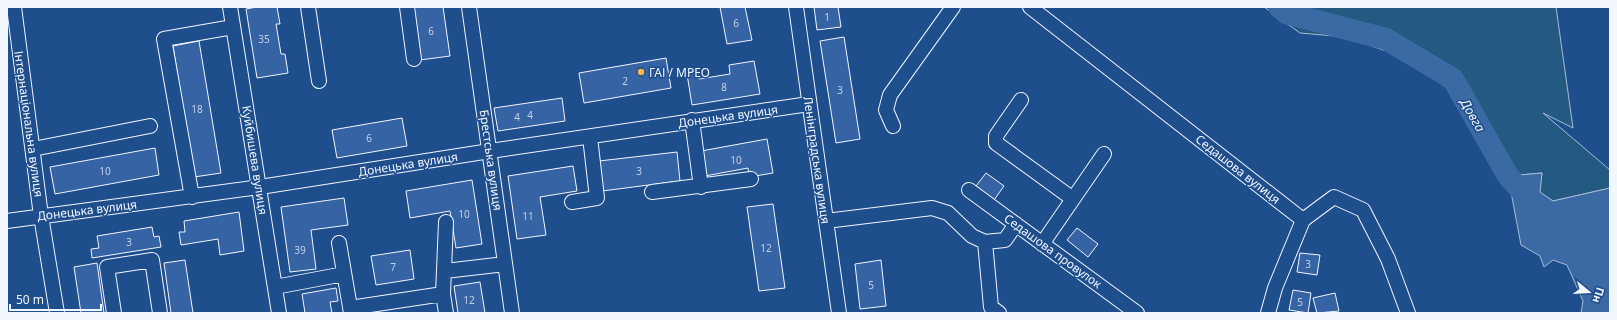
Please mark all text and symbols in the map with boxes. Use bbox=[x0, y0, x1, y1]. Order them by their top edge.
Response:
house number: 1 bbox=[824, 10, 830, 24]
house number: 6 bbox=[733, 16, 739, 30]
house number: 6 bbox=[428, 24, 434, 38]
house number: 35 bbox=[258, 32, 270, 46]
street label: Інтернаціональна вулиця bbox=[10, 50, 48, 198]
place label: ГАІ / МРЕО bbox=[649, 64, 710, 81]
marker: ГАІ / МРЕО bbox=[636, 67, 646, 77]
house number: 2 bbox=[622, 74, 628, 88]
house number: 8 bbox=[721, 80, 727, 94]
house number: 3 bbox=[837, 83, 843, 97]
water label: Довга bbox=[1455, 93, 1490, 136]
street label: Ленінградська вулиця bbox=[800, 95, 834, 225]
street label: Донецька вулиця bbox=[677, 101, 779, 131]
house number: 18 bbox=[191, 102, 203, 116]
street label: Куйбишева вулиця bbox=[238, 104, 272, 216]
street label: Брестська вулиця bbox=[475, 108, 507, 212]
house number: 4 bbox=[527, 108, 533, 122]
house number: 4 bbox=[514, 110, 520, 124]
street label: Седашова вулиця bbox=[1192, 130, 1284, 208]
house number: 6 bbox=[366, 131, 372, 145]
street label: Донецька вулиця bbox=[357, 148, 459, 180]
house number: 10 bbox=[730, 153, 742, 167]
house number: 10 bbox=[99, 164, 111, 178]
house number: 3 bbox=[636, 164, 642, 178]
street label: Донецька вулиця bbox=[36, 195, 138, 225]
house number: 10 bbox=[458, 207, 470, 221]
house number: 11 bbox=[522, 209, 534, 223]
street label: Седашова провулок bbox=[1001, 210, 1106, 293]
house number: 3 bbox=[126, 235, 132, 249]
house number: 12 bbox=[760, 241, 772, 255]
house number: 39 bbox=[294, 243, 306, 257]
house number: 3 bbox=[1305, 257, 1311, 271]
house number: 7 bbox=[390, 260, 396, 274]
north arrow bbox=[1569, 272, 1609, 312]
house number: 5 bbox=[868, 278, 874, 292]
scale bar bbox=[10, 286, 101, 312]
text: Пн bbox=[1589, 286, 1609, 305]
text: 50 m bbox=[16, 291, 44, 308]
house number: 12 bbox=[463, 293, 475, 307]
house number: 5 bbox=[1297, 295, 1303, 309]

